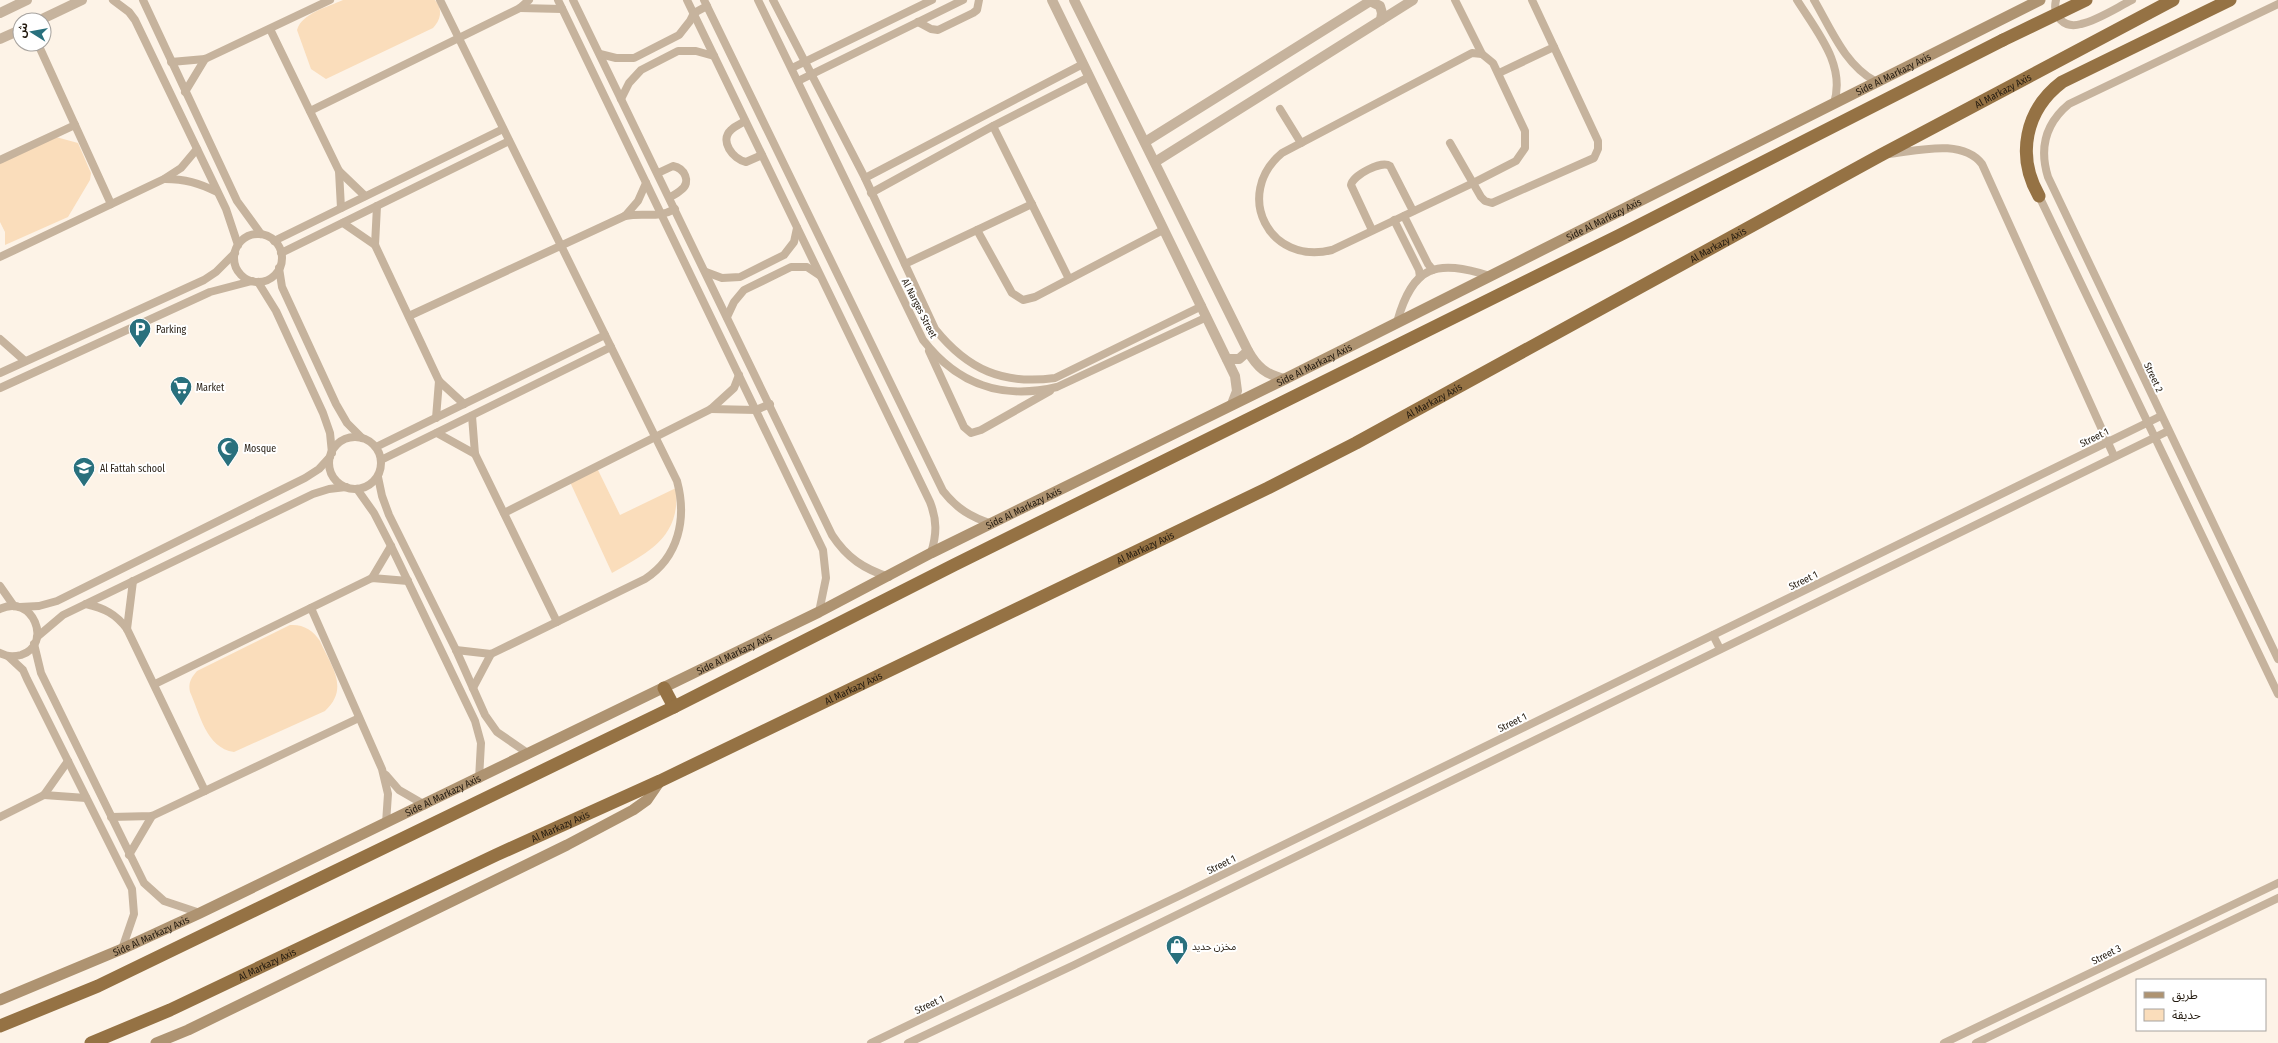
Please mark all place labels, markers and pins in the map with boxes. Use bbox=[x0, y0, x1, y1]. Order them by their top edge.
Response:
parking icon: Parking bbox=[127, 316, 153, 349]
place label: Parking bbox=[156, 324, 187, 336]
supermarket icon: Market bbox=[168, 374, 194, 407]
place label: Market bbox=[196, 382, 225, 394]
mosque icon: Mosque bbox=[215, 435, 241, 468]
place label: Mosque bbox=[244, 443, 276, 455]
school or university icon: Al Fattah school bbox=[71, 455, 97, 488]
place label: Al Fattah school bbox=[100, 463, 165, 475]
shop icon: مخزن حديد bbox=[1164, 933, 1190, 966]
place label: مخزن حديد bbox=[1192, 941, 1236, 953]

